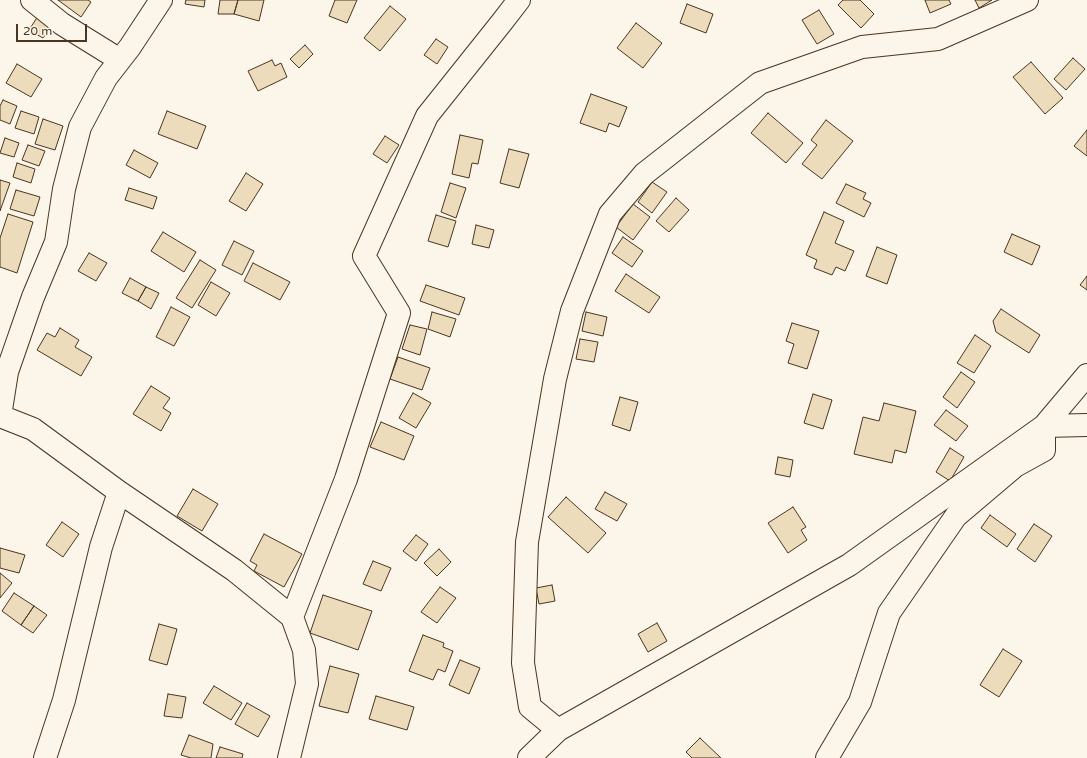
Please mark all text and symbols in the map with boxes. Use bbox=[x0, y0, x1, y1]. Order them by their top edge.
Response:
scale bar bbox=[18, 16, 89, 42]
text: 20 m bbox=[23, 24, 52, 38]

